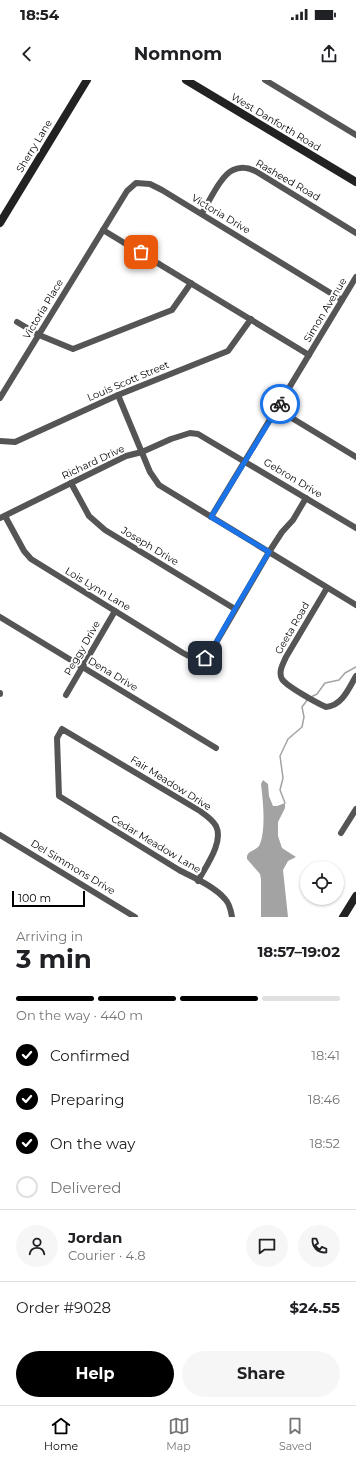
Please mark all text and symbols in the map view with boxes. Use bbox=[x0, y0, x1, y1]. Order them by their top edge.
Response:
text: 18:54 bbox=[20, 5, 59, 24]
icon: back bbox=[16, 43, 38, 65]
text: Nomnom bbox=[134, 43, 222, 65]
icon: share bbox=[318, 43, 340, 65]
street label: West Danforth Road bbox=[229, 90, 323, 154]
street label: Sherry Lane bbox=[13, 117, 55, 175]
street label: Rasheed Road bbox=[253, 156, 323, 204]
street label: Victoria Drive bbox=[189, 191, 253, 237]
pin bbox=[124, 235, 158, 269]
icon: bag bbox=[130, 241, 152, 263]
street label: Simon Avenue bbox=[301, 275, 349, 345]
street label: Victoria Place bbox=[20, 277, 66, 341]
street label: Louis Scott Street bbox=[85, 358, 171, 404]
courier bbox=[260, 384, 300, 424]
icon: bike bbox=[269, 393, 291, 415]
street label: Richard Drive bbox=[60, 442, 126, 482]
street label: Gebron Drive bbox=[261, 455, 325, 501]
street label: Joseph Drive bbox=[118, 523, 181, 568]
street label: Lois Lynn Lane bbox=[63, 564, 133, 614]
street label: Geeta Road bbox=[272, 599, 312, 657]
street label: Peggy Drive bbox=[61, 618, 103, 678]
pin bbox=[188, 641, 222, 675]
icon: home bbox=[194, 647, 216, 669]
street label: Dena Drive bbox=[86, 654, 140, 694]
street label: Fair Meadow Drive bbox=[128, 753, 214, 813]
street label: Cedar Meadow Lane bbox=[109, 812, 203, 876]
street label: Del Simmons Drive bbox=[28, 837, 118, 897]
map controls bbox=[300, 861, 344, 905]
button: locate bbox=[300, 861, 344, 905]
scale bar bbox=[12, 889, 85, 908]
text: 100 m bbox=[18, 891, 51, 905]
text: Arriving in bbox=[16, 928, 83, 944]
text: 18:57–19:02 bbox=[257, 942, 340, 961]
text: 3 min bbox=[16, 943, 92, 975]
text: On the way · 440 m bbox=[16, 1007, 143, 1023]
icon: check bbox=[16, 1044, 38, 1066]
text: Confirmed bbox=[50, 1046, 130, 1065]
text: 18:41 bbox=[311, 1047, 340, 1063]
icon: check bbox=[16, 1088, 38, 1110]
text: Preparing bbox=[50, 1090, 125, 1109]
text: 18:46 bbox=[308, 1091, 340, 1107]
icon: check bbox=[16, 1132, 38, 1154]
text: On the way bbox=[50, 1134, 135, 1153]
text: 18:52 bbox=[310, 1135, 340, 1151]
text: Delivered bbox=[50, 1178, 122, 1197]
button: person bbox=[16, 1225, 58, 1267]
button: chat bbox=[246, 1225, 288, 1267]
button: phone bbox=[298, 1225, 340, 1267]
text: Jordan bbox=[68, 1228, 122, 1247]
text: Courier · 4.8 bbox=[68, 1247, 146, 1263]
text: Order #9028 bbox=[16, 1298, 111, 1317]
text: $24.55 bbox=[289, 1298, 340, 1317]
button: Help bbox=[16, 1351, 174, 1397]
button: Share bbox=[182, 1351, 340, 1397]
tab: Home bbox=[44, 1415, 78, 1453]
tab: Map bbox=[166, 1415, 191, 1453]
tab: Saved bbox=[279, 1415, 312, 1453]

